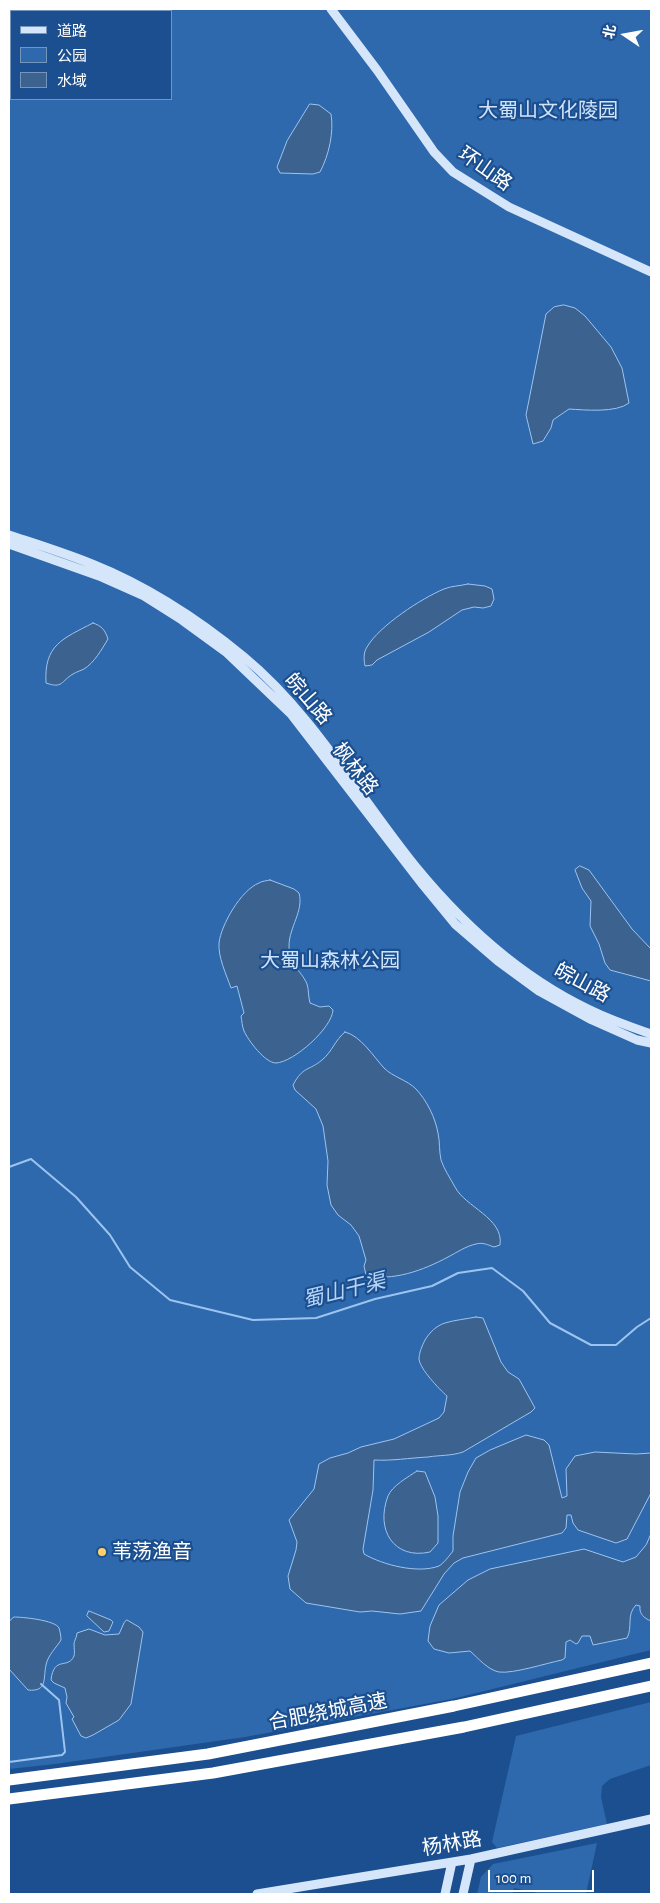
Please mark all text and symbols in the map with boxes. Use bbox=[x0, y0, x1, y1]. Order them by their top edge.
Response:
legend bbox=[10, 10, 172, 100]
north arrow bbox=[600, 10, 650, 60]
text: 道路 bbox=[57, 24, 87, 39]
text: 北 bbox=[602, 24, 619, 40]
text: 公园 bbox=[57, 49, 87, 64]
text: 水域 bbox=[57, 74, 87, 89]
park label: 大蜀山文化陵园 bbox=[478, 99, 618, 123]
street label: 环山路 bbox=[454, 142, 516, 196]
street label: 皖山路 bbox=[279, 668, 337, 730]
street label: 枫林路 bbox=[327, 738, 383, 800]
park label: 大蜀山森林公园 bbox=[260, 949, 400, 973]
street label: 皖山路 bbox=[550, 958, 614, 1008]
water label: 蜀山干渠 bbox=[300, 1269, 388, 1313]
place label: 苇荡渔音 bbox=[112, 1540, 192, 1564]
marker: 苇荡渔音 bbox=[96, 1546, 108, 1558]
street label: 合肥绕城高速 bbox=[267, 1689, 389, 1735]
street label: 杨林路 bbox=[420, 1827, 484, 1861]
scale bar bbox=[490, 1860, 596, 1892]
text: 100 m bbox=[496, 1871, 531, 1886]

